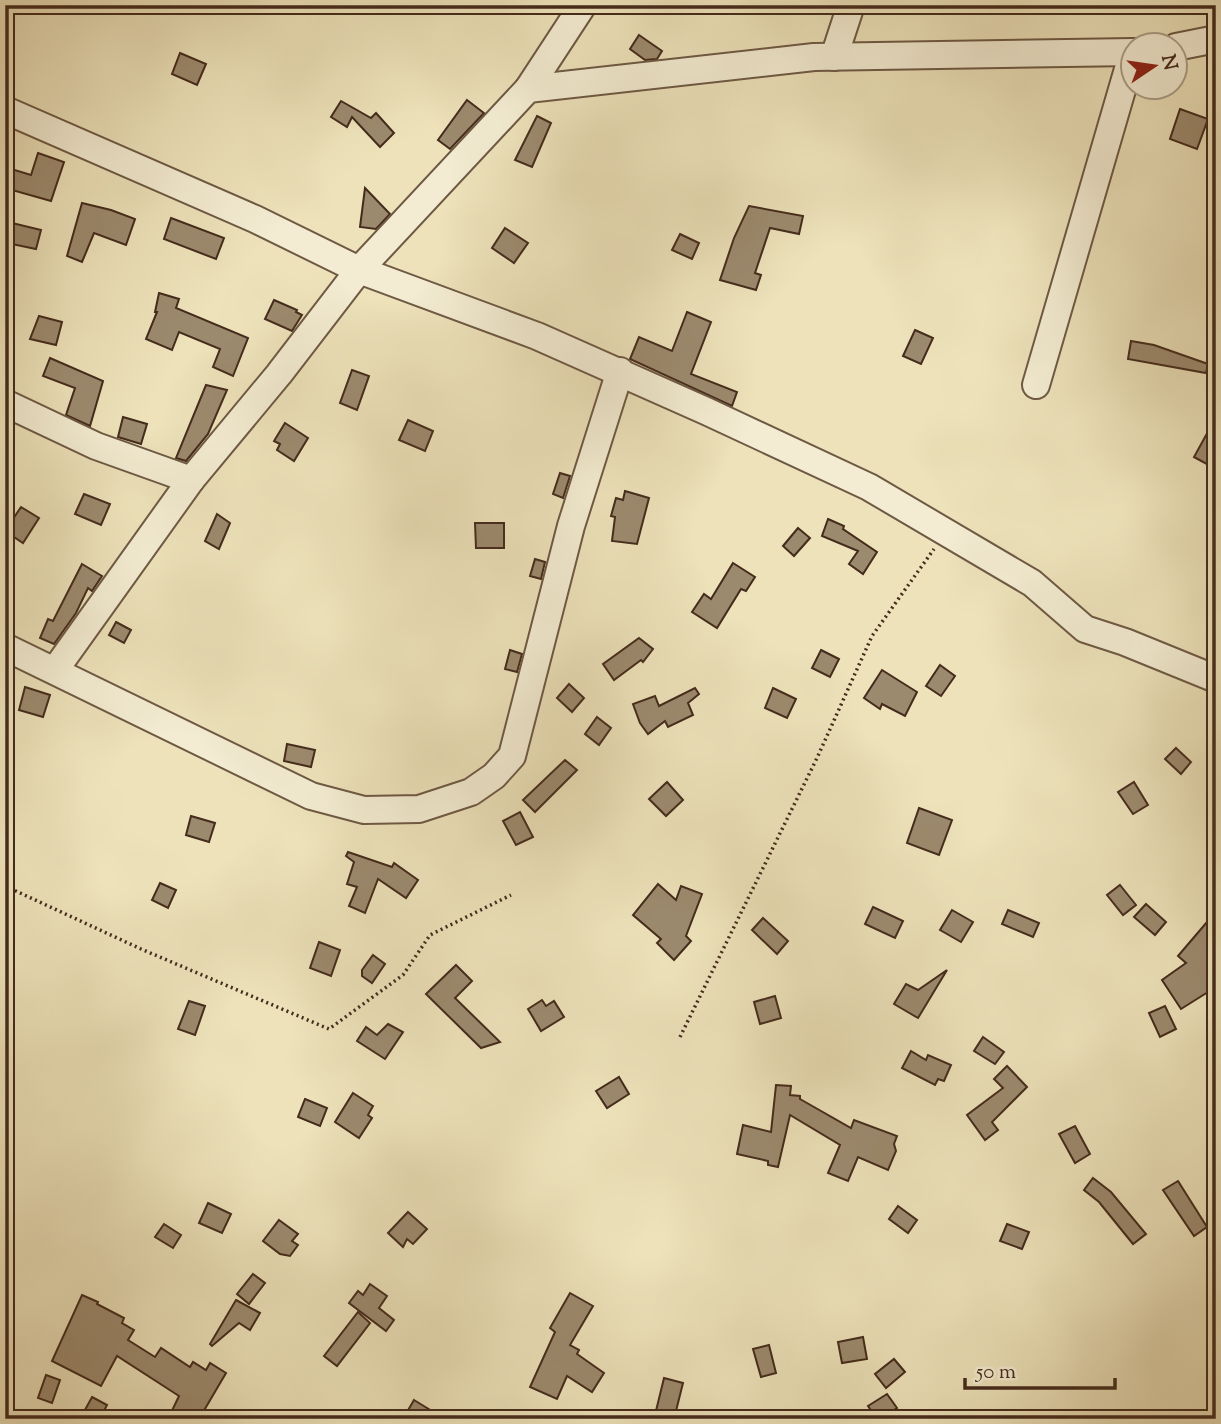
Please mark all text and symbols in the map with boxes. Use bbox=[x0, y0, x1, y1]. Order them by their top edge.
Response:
north arrow bbox=[1120, 32, 1190, 102]
text: N bbox=[1153, 52, 1183, 73]
scale bar bbox=[965, 1347, 1116, 1391]
text: 50 m bbox=[975, 1358, 1016, 1388]

